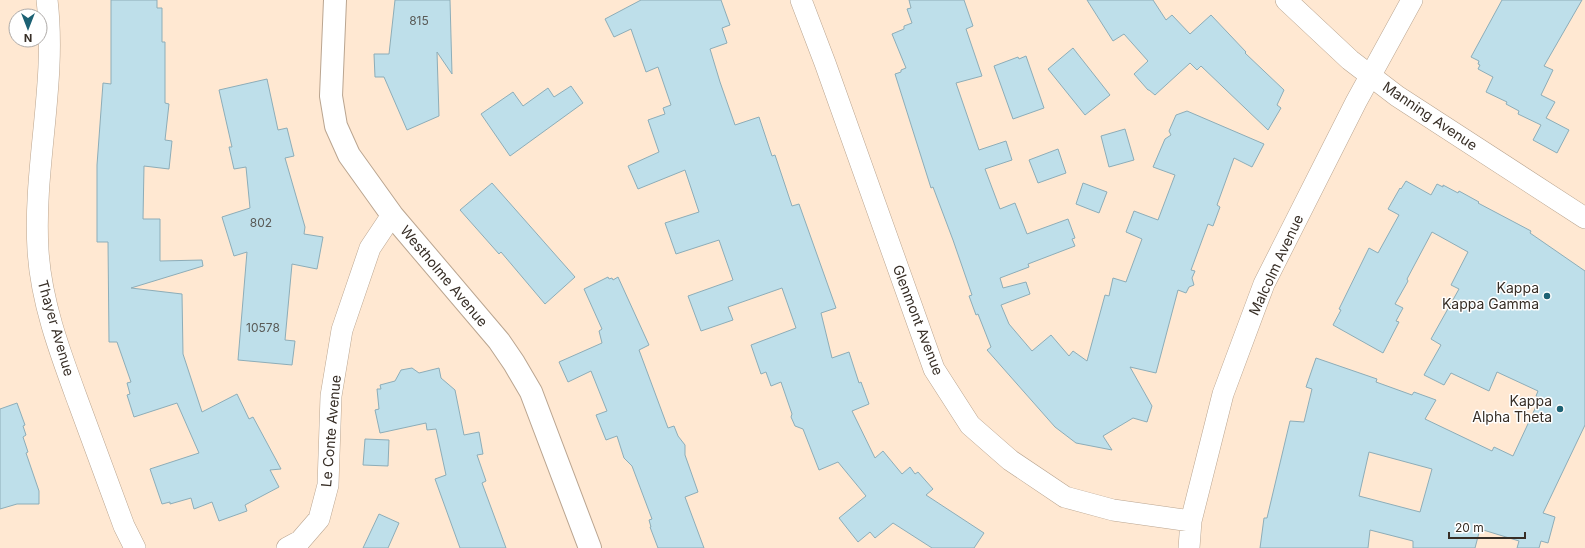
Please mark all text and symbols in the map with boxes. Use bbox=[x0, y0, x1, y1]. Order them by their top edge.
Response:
north arrow bbox=[8, 8, 48, 48]
house number: 815 bbox=[409, 13, 429, 28]
text: N bbox=[24, 31, 32, 45]
street label: Manning Avenue bbox=[1380, 78, 1481, 154]
street label: Malcolm Avenue bbox=[1245, 212, 1306, 318]
house number: 802 bbox=[250, 215, 272, 230]
street label: Westholme Avenue bbox=[397, 222, 492, 330]
street label: Glenmont Avenue bbox=[890, 262, 947, 377]
street label: Thayer Avenue bbox=[35, 278, 78, 378]
place label: Kappa Kappa Gamma bbox=[1442, 279, 1539, 312]
marker: Kappa Kappa Gamma bbox=[1542, 291, 1552, 301]
house number: 10578 bbox=[246, 320, 280, 335]
street label: Le Conte Avenue bbox=[317, 374, 344, 488]
place label: Kappa Alpha Theta bbox=[1472, 392, 1552, 425]
marker: Kappa Alpha Theta bbox=[1555, 404, 1565, 414]
scale bar bbox=[1449, 514, 1525, 540]
text: 20 m bbox=[1455, 520, 1484, 535]

